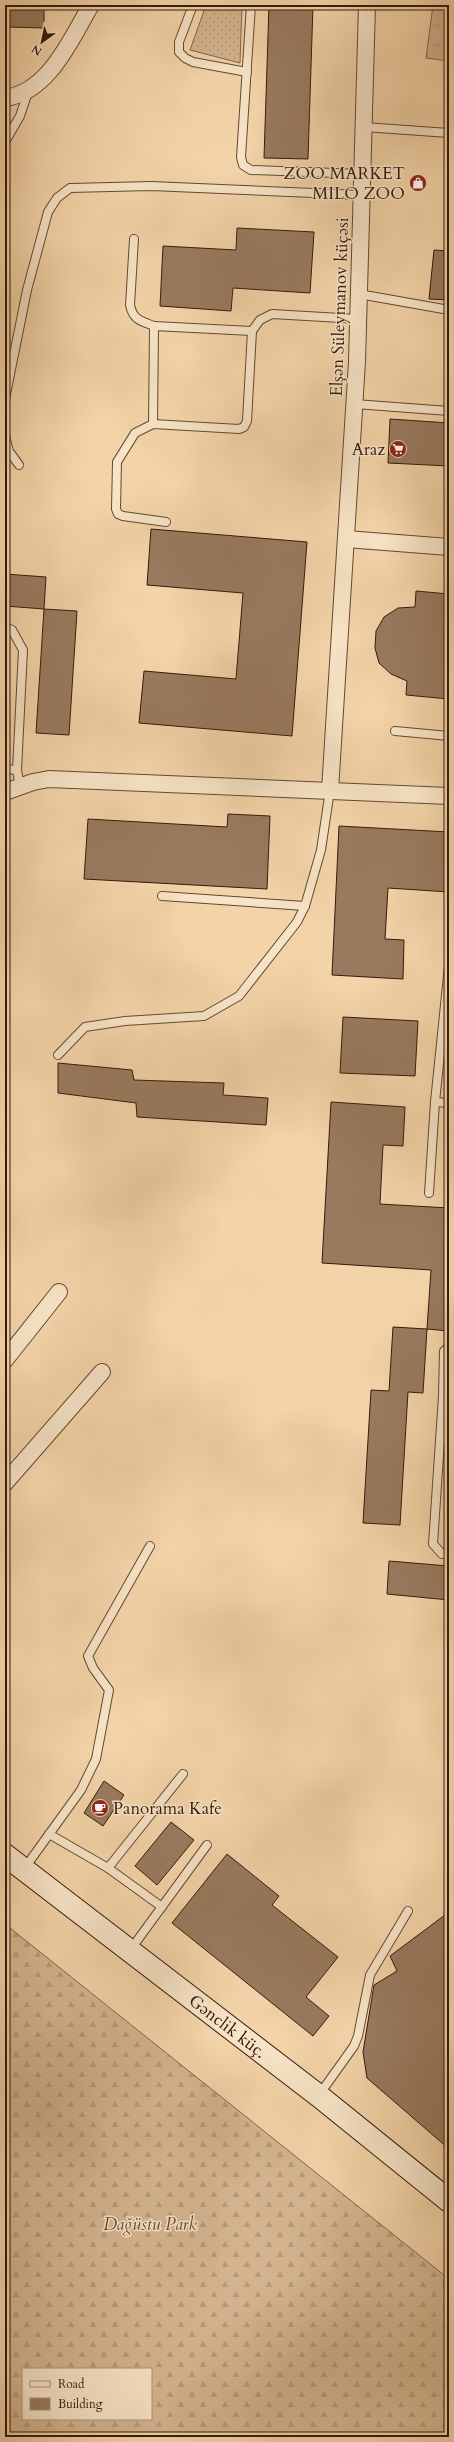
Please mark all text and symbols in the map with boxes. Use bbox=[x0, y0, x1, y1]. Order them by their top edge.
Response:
north arrow bbox=[22, 22, 62, 62]
text: N bbox=[28, 41, 45, 59]
place label: ZOO MARKET MILO ZOO bbox=[283, 162, 405, 205]
shop icon: ZOO MARKET MILO ZOO bbox=[408, 173, 428, 193]
street label: Elşən Süleymanov küçəsi bbox=[325, 217, 354, 397]
place label: Araz bbox=[352, 438, 385, 461]
supermarket icon: Araz bbox=[388, 439, 408, 459]
place label: Panorama Kafe bbox=[113, 1797, 222, 1820]
cafe icon: Panorama Kafe bbox=[90, 1798, 110, 1818]
street label: Gənclik küç. bbox=[184, 1989, 271, 2064]
park label: Dağüstu Park bbox=[103, 2213, 197, 2236]
legend bbox=[22, 2368, 152, 2420]
text: Road bbox=[58, 2376, 85, 2392]
text: Building bbox=[58, 2396, 103, 2412]

